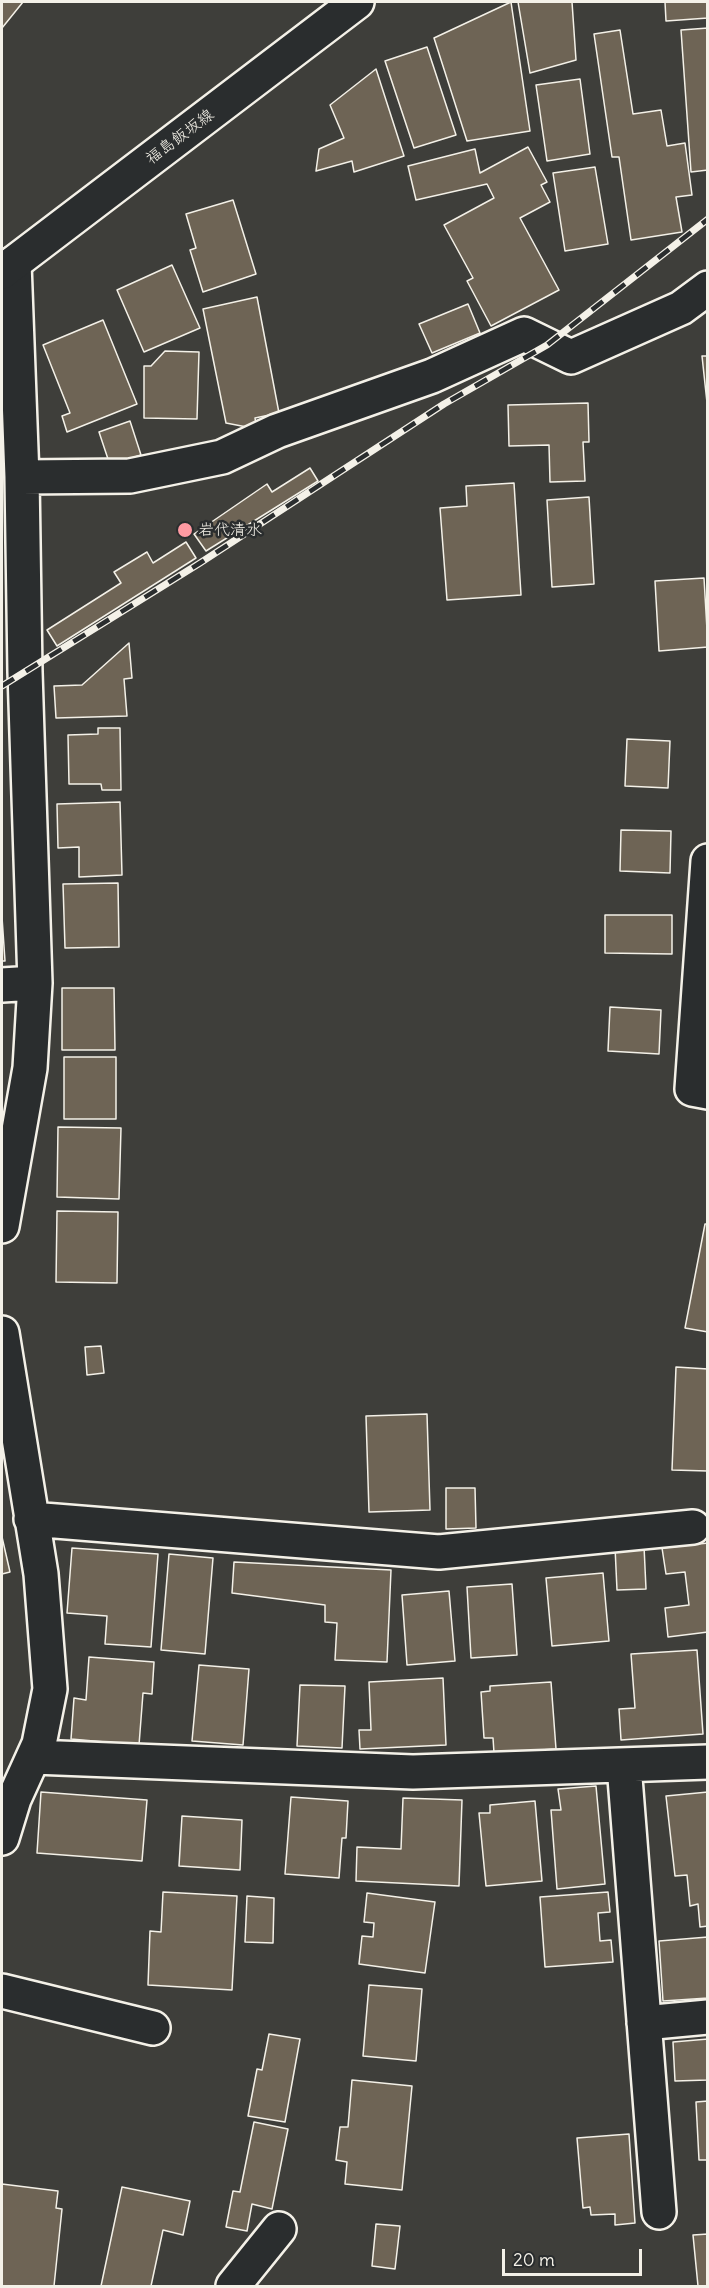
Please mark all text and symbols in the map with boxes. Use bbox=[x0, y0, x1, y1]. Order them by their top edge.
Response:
street label: 福島飯坂線 bbox=[142, 105, 218, 169]
place label: 岩代清水 bbox=[198, 520, 262, 540]
marker: 岩代清水 bbox=[176, 521, 194, 539]
scale bar bbox=[505, 2237, 644, 2275]
text: 20 m bbox=[513, 2248, 555, 2271]

